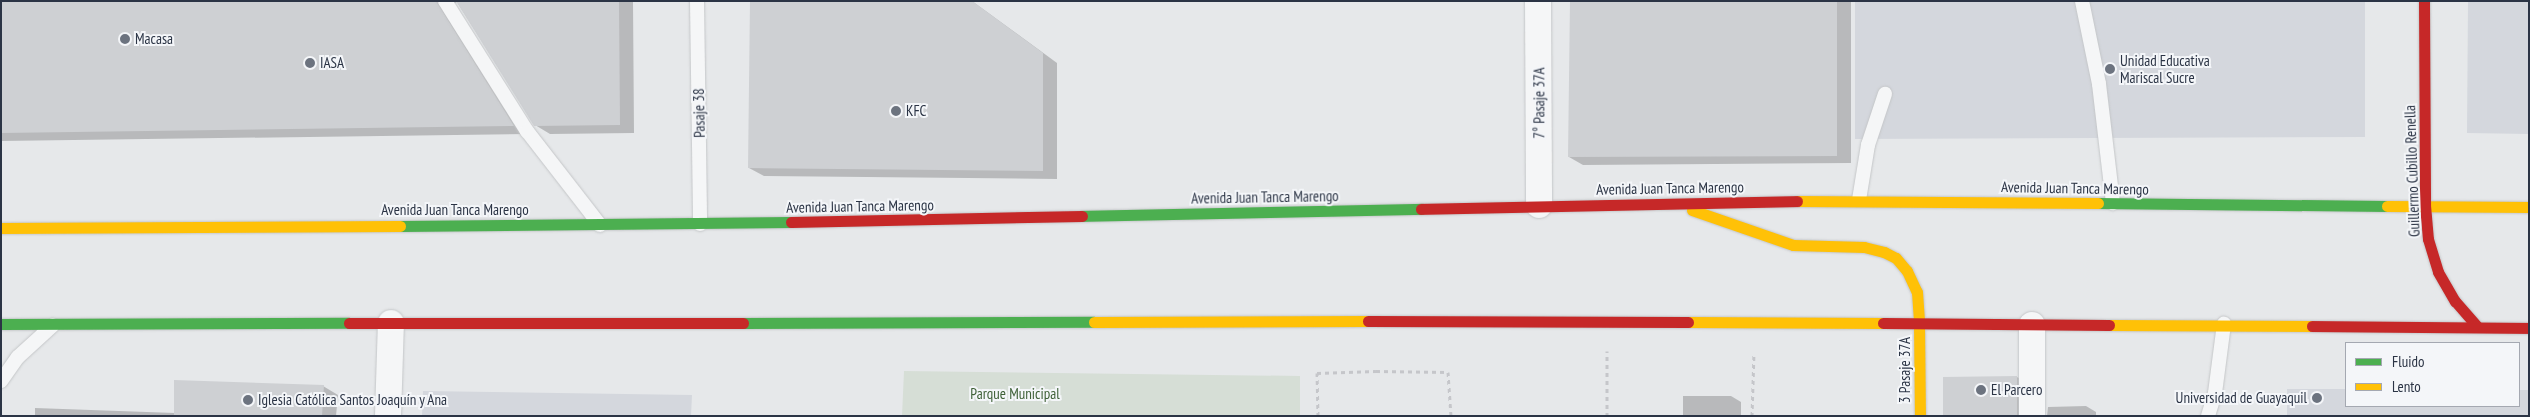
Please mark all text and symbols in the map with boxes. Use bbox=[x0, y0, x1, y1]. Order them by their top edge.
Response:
place label: Macasa bbox=[135, 30, 173, 48]
marker: Macasa bbox=[119, 33, 131, 45]
place label: Unidad Educativa Mariscal Sucre bbox=[2120, 51, 2210, 86]
place label: IASA bbox=[320, 54, 344, 72]
marker: IASA bbox=[304, 57, 316, 69]
marker: Unidad Educativa Mariscal Sucre bbox=[2104, 63, 2116, 75]
street label: 7° Pasaje 37A bbox=[1530, 67, 1548, 139]
street label: Pasaje 38 bbox=[690, 88, 708, 138]
place label: KFC bbox=[906, 102, 926, 120]
marker: KFC bbox=[890, 105, 902, 117]
street label: Guillermo Cubillo Renella bbox=[2401, 105, 2423, 237]
street label: Avenida Juan Tanca Marengo bbox=[1596, 178, 1744, 198]
street label: Avenida Juan Tanca Marengo bbox=[2001, 178, 2149, 198]
street label: Avenida Juan Tanca Marengo bbox=[1191, 187, 1339, 207]
street label: Avenida Juan Tanca Marengo bbox=[786, 196, 934, 216]
street label: Avenida Juan Tanca Marengo bbox=[381, 201, 529, 219]
street label: 3 Pasaje 37A bbox=[1896, 337, 1914, 403]
legend bbox=[2345, 342, 2520, 407]
text: Fluido bbox=[2392, 352, 2424, 371]
text: Lento bbox=[2392, 377, 2421, 396]
place label: El Parcero bbox=[1991, 381, 2042, 399]
marker: El Parcero bbox=[1975, 384, 1987, 396]
park label: Parque Municipal bbox=[970, 385, 1060, 403]
place label: Universidad de Guayaquil bbox=[2176, 389, 2307, 407]
place label: Iglesia Católica Santos Joaquín y Ana bbox=[258, 391, 448, 409]
marker: Universidad de Guayaquil bbox=[2311, 392, 2323, 404]
marker: Iglesia Católica Santos Joaquín y Ana bbox=[242, 394, 254, 406]

